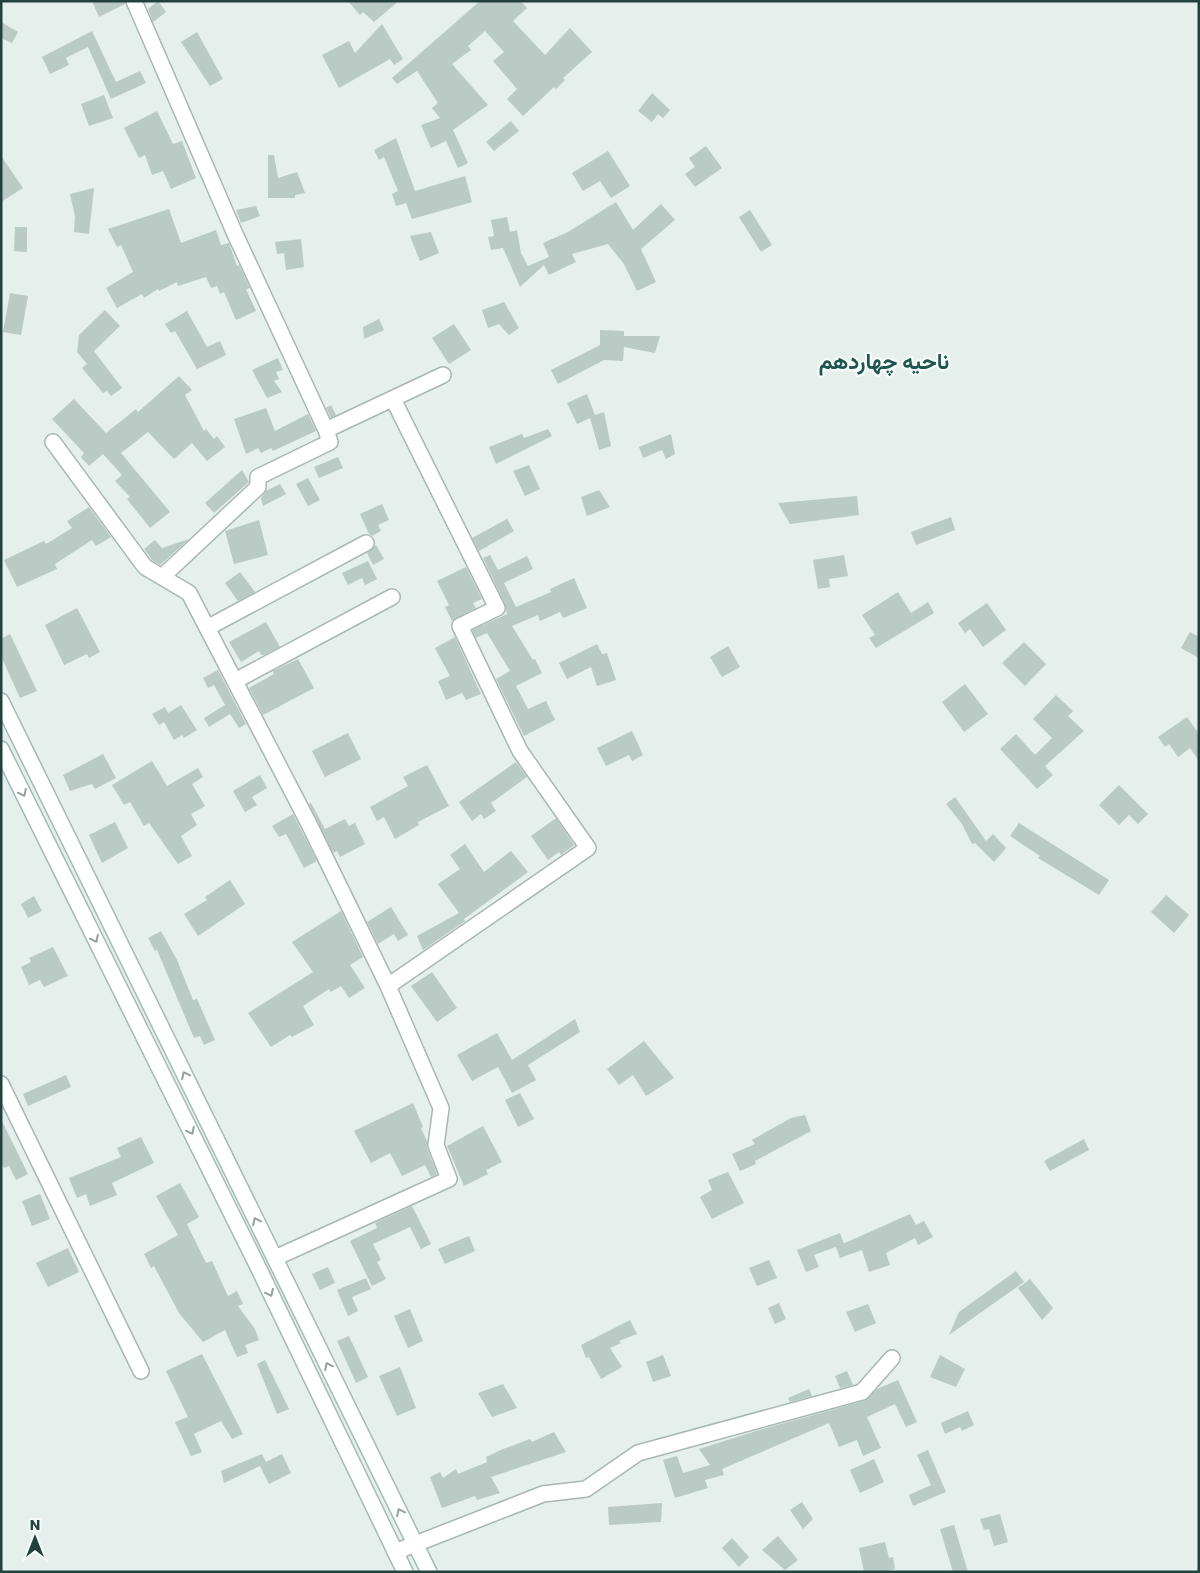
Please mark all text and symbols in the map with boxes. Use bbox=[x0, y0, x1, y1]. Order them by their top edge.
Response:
district label: ناحیه چهاردهم bbox=[819, 346, 949, 377]
one-way arrow bbox=[17, 788, 27, 797]
one-way arrow bbox=[89, 933, 99, 942]
one-way arrow bbox=[181, 1071, 191, 1080]
one-way arrow bbox=[185, 1126, 195, 1135]
one-way arrow bbox=[253, 1217, 263, 1226]
one-way arrow bbox=[264, 1287, 274, 1296]
one-way arrow bbox=[324, 1363, 334, 1372]
one-way arrow bbox=[396, 1508, 406, 1517]
north arrow bbox=[10, 1513, 60, 1563]
text: N bbox=[30, 1515, 40, 1535]

